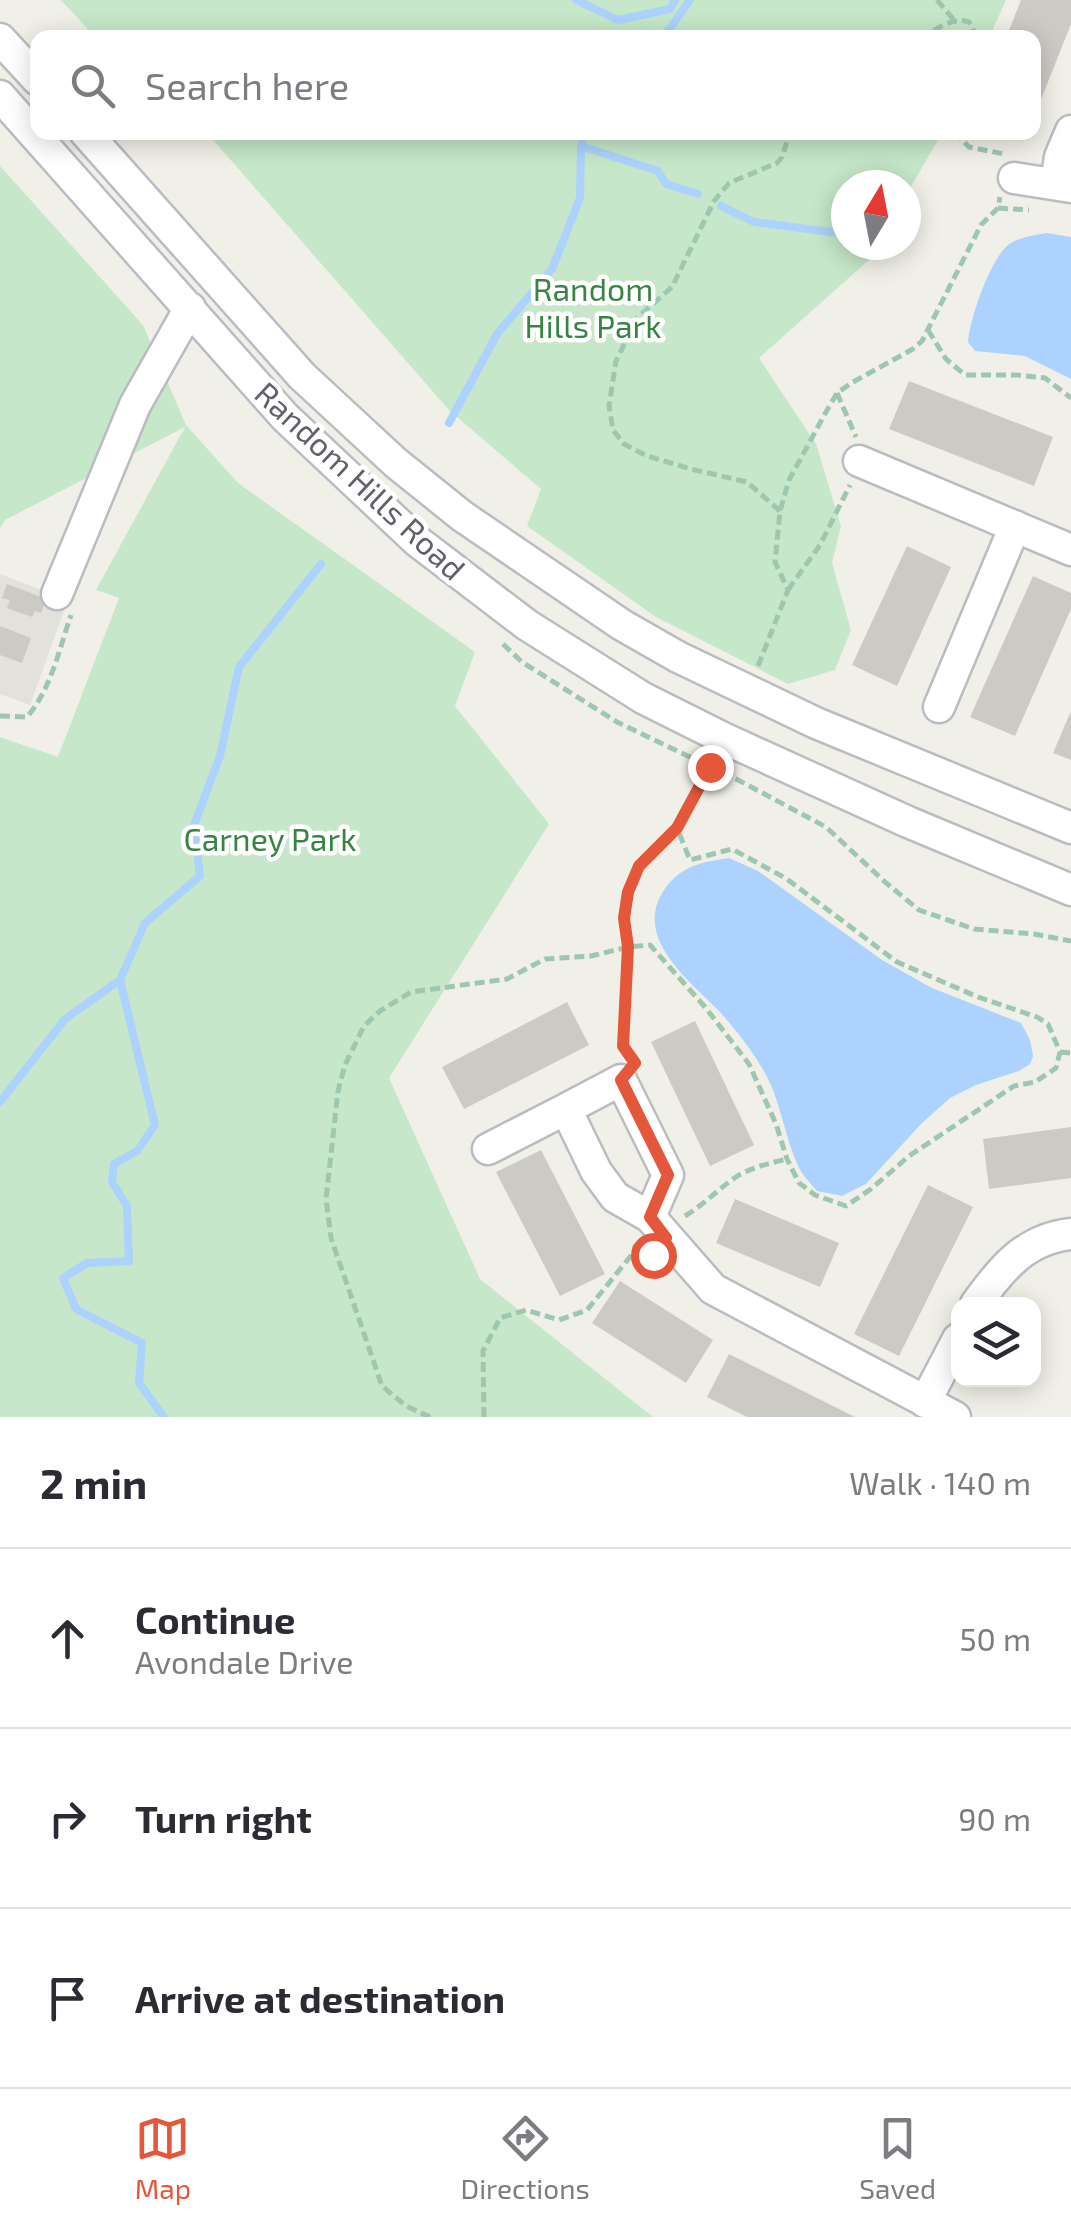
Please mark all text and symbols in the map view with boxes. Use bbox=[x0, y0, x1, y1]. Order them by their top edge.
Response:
search box bbox=[30, 30, 1041, 140]
icon: search bbox=[65, 58, 120, 113]
text: Search here bbox=[145, 62, 349, 108]
north arrow bbox=[831, 170, 921, 260]
park label: Random Hills Park bbox=[524, 269, 662, 344]
street label: Random Hills Road bbox=[248, 373, 474, 587]
route end bbox=[688, 745, 734, 791]
park label: Carney Park bbox=[183, 819, 357, 857]
route start bbox=[631, 1233, 677, 1279]
map controls bbox=[951, 1297, 1041, 1387]
button: layers bbox=[951, 1297, 1041, 1387]
text: 2 min bbox=[40, 1457, 147, 1507]
text: Walk · 140 m bbox=[849, 1463, 1031, 1501]
text: Continue bbox=[135, 1596, 295, 1642]
icon: ahead bbox=[40, 1611, 95, 1666]
text: 50 m bbox=[959, 1619, 1031, 1657]
text: Avondale Drive bbox=[135, 1642, 354, 1680]
icon: right bbox=[40, 1791, 95, 1846]
text: Turn right bbox=[135, 1795, 312, 1841]
text: 90 m bbox=[958, 1799, 1031, 1837]
icon: arrive bbox=[40, 1971, 95, 2026]
text: Arrive at destination bbox=[135, 1975, 505, 2021]
tab: Map bbox=[135, 2111, 191, 2205]
tab: Directions bbox=[461, 2111, 590, 2205]
tab: Saved bbox=[859, 2111, 936, 2205]

